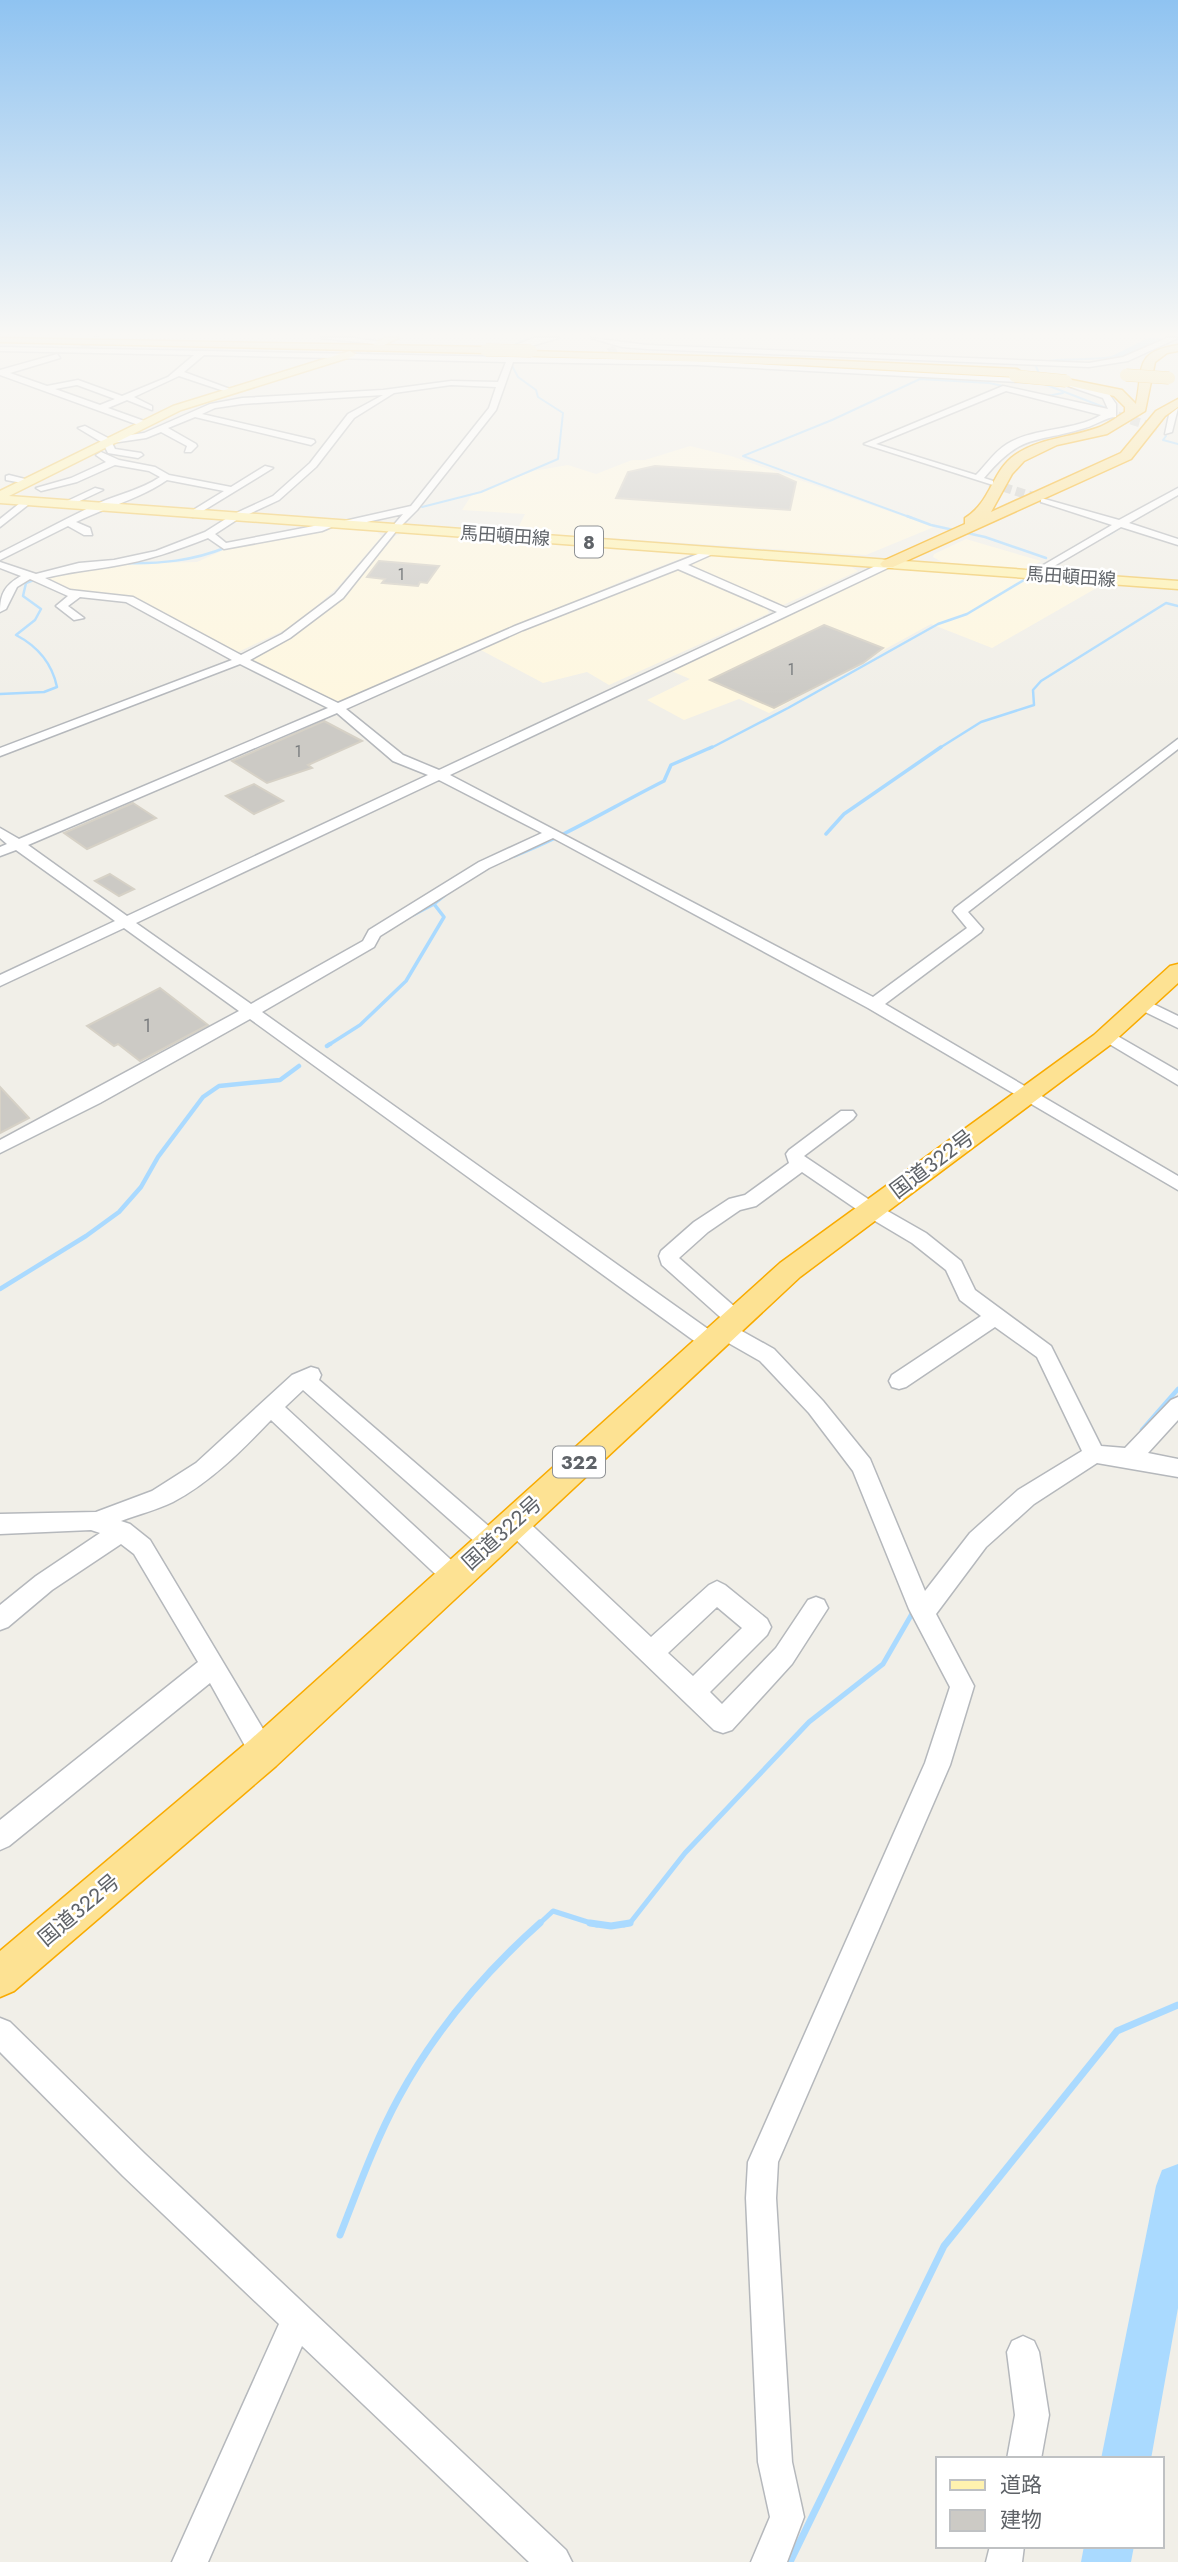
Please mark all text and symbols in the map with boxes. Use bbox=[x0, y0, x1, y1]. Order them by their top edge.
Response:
street label: 馬田頓田線 bbox=[459, 520, 551, 552]
road number: 8 bbox=[575, 526, 603, 558]
street label: 馬田頓田線 bbox=[1025, 561, 1117, 593]
house number: 1 bbox=[397, 563, 405, 586]
house number: 1 bbox=[787, 658, 795, 681]
house number: 1 bbox=[294, 740, 302, 763]
house number: 1 bbox=[143, 1013, 151, 1039]
street label: 国道322号 bbox=[884, 1122, 980, 1206]
road number: 322 bbox=[553, 1446, 605, 1478]
street label: 国道322号 bbox=[455, 1489, 549, 1577]
street label: 国道322号 bbox=[32, 1867, 126, 1953]
legend bbox=[936, 2457, 1164, 2548]
text: 道路 bbox=[1000, 2470, 1042, 2500]
text: 建物 bbox=[1000, 2505, 1042, 2535]

